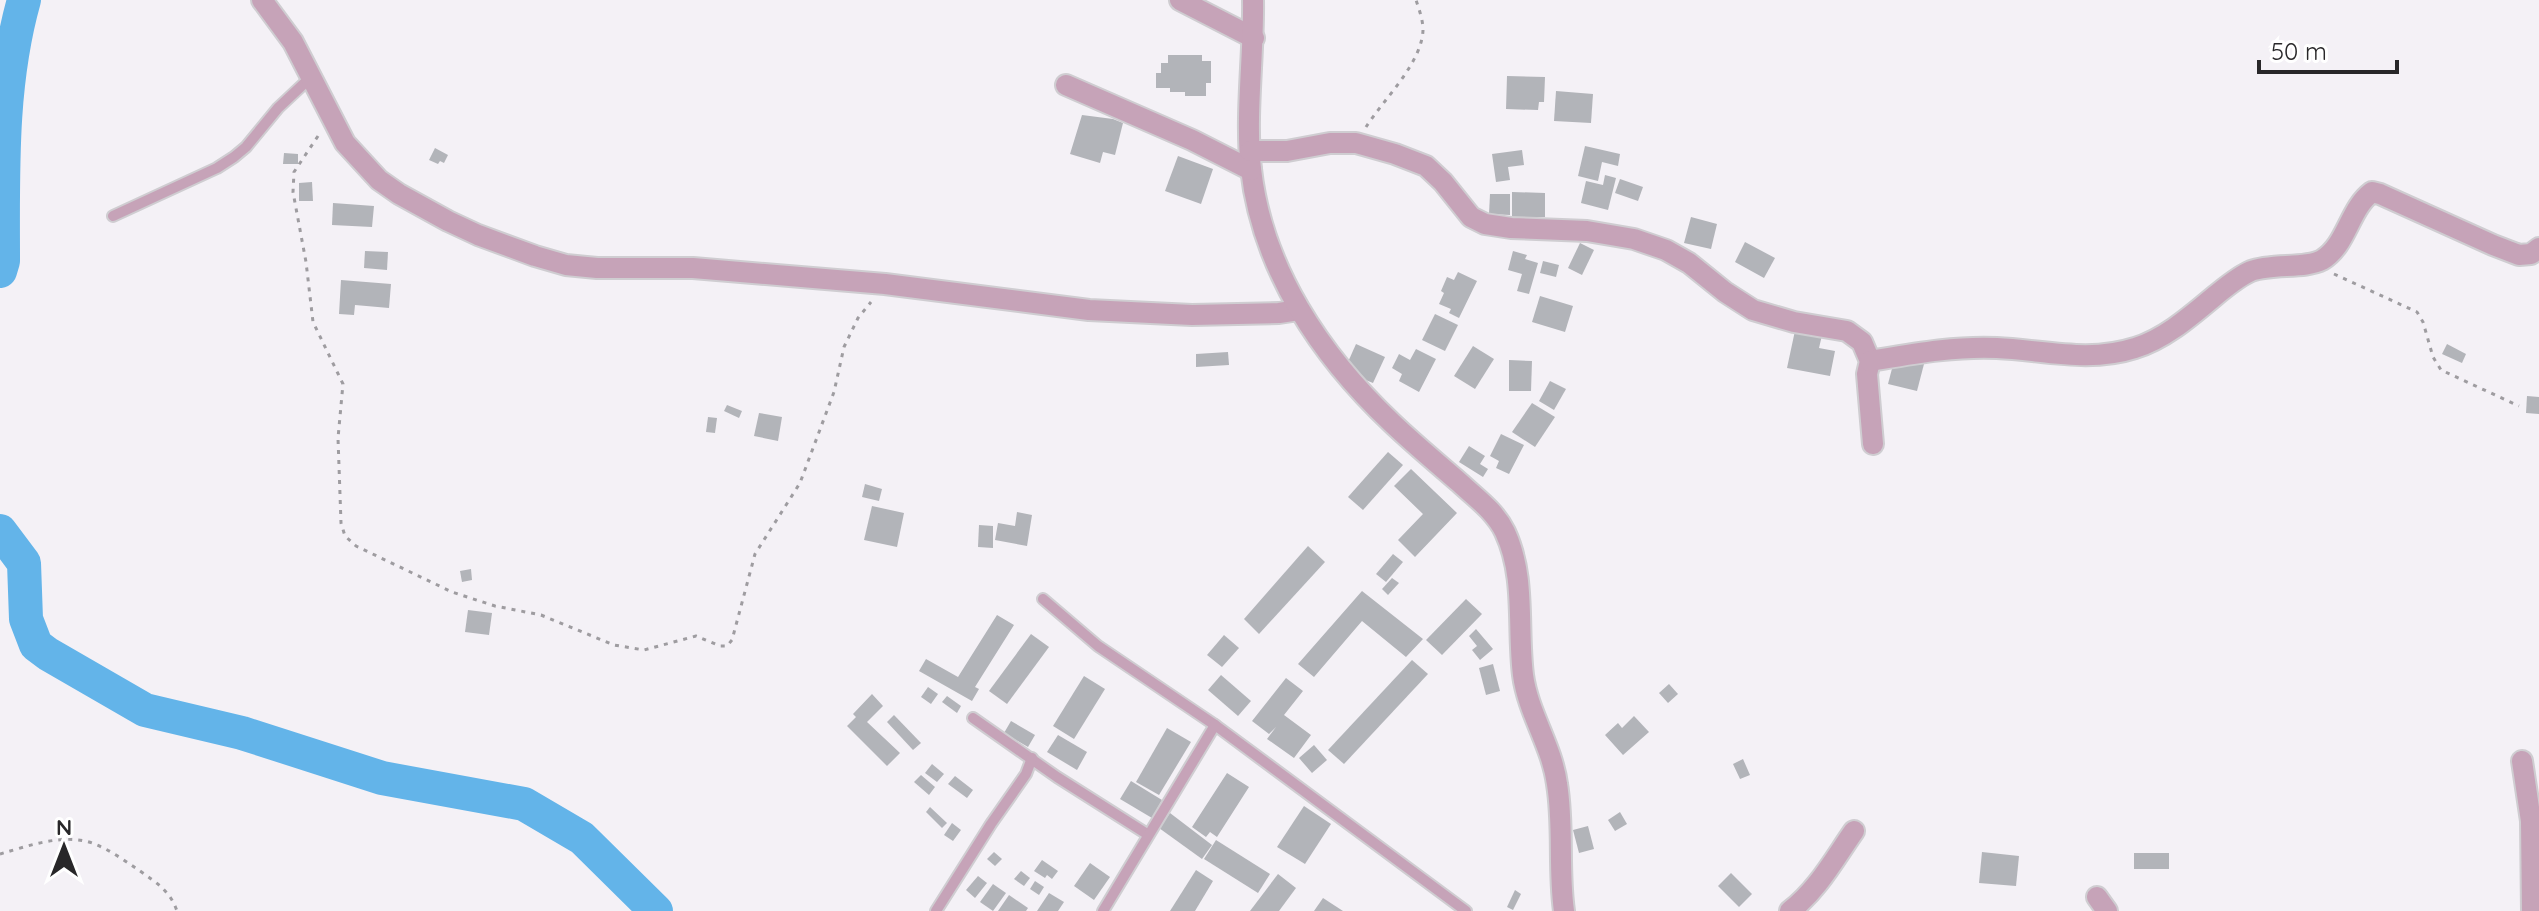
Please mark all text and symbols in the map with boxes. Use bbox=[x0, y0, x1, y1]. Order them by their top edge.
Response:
scale bar bbox=[2259, 24, 2397, 74]
text: 50 m bbox=[2271, 36, 2327, 66]
north arrow bbox=[24, 807, 104, 887]
text: N bbox=[56, 813, 72, 841]

